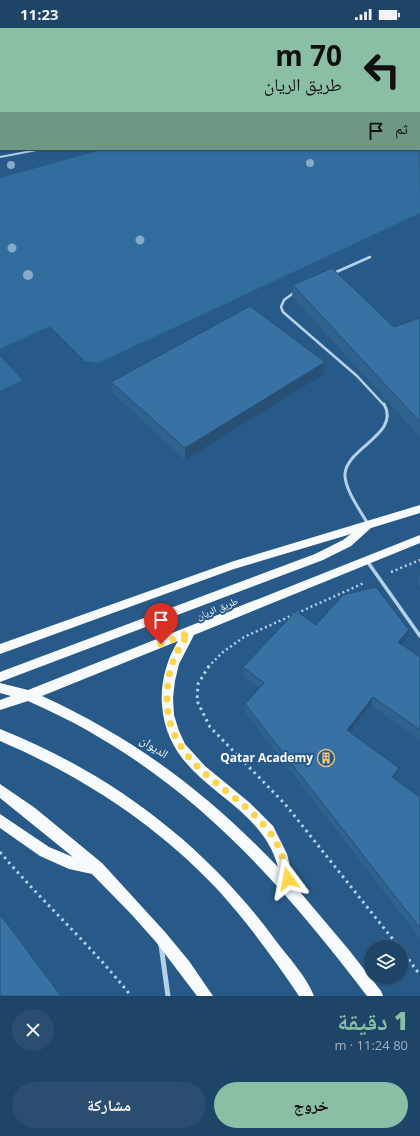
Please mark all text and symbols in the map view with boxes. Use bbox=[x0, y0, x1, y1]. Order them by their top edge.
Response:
text: 11:23 bbox=[20, 4, 59, 24]
text: 70 m bbox=[275, 36, 342, 74]
icon: left bbox=[356, 44, 408, 96]
text: طريق الريان bbox=[264, 72, 342, 96]
text: ثم bbox=[395, 118, 408, 138]
icon: arrive bbox=[365, 120, 387, 142]
street label: طريق الريان bbox=[194, 593, 240, 623]
pin bbox=[144, 603, 178, 644]
icon: arrive bbox=[150, 609, 172, 631]
street label: الديوان bbox=[137, 731, 172, 762]
building icon: Qatar Academy bbox=[316, 748, 336, 768]
place label: Qatar Academy bbox=[220, 749, 313, 766]
position arrow bbox=[267, 858, 309, 900]
map controls bbox=[364, 940, 408, 984]
button: layers bbox=[364, 940, 408, 984]
text: 1 دقيقة bbox=[337, 1004, 408, 1037]
button: close bbox=[12, 1009, 54, 1051]
text: 80 m · 11:24 bbox=[334, 1036, 408, 1054]
button: مشاركة bbox=[12, 1082, 206, 1128]
button: خروج bbox=[214, 1082, 408, 1128]

